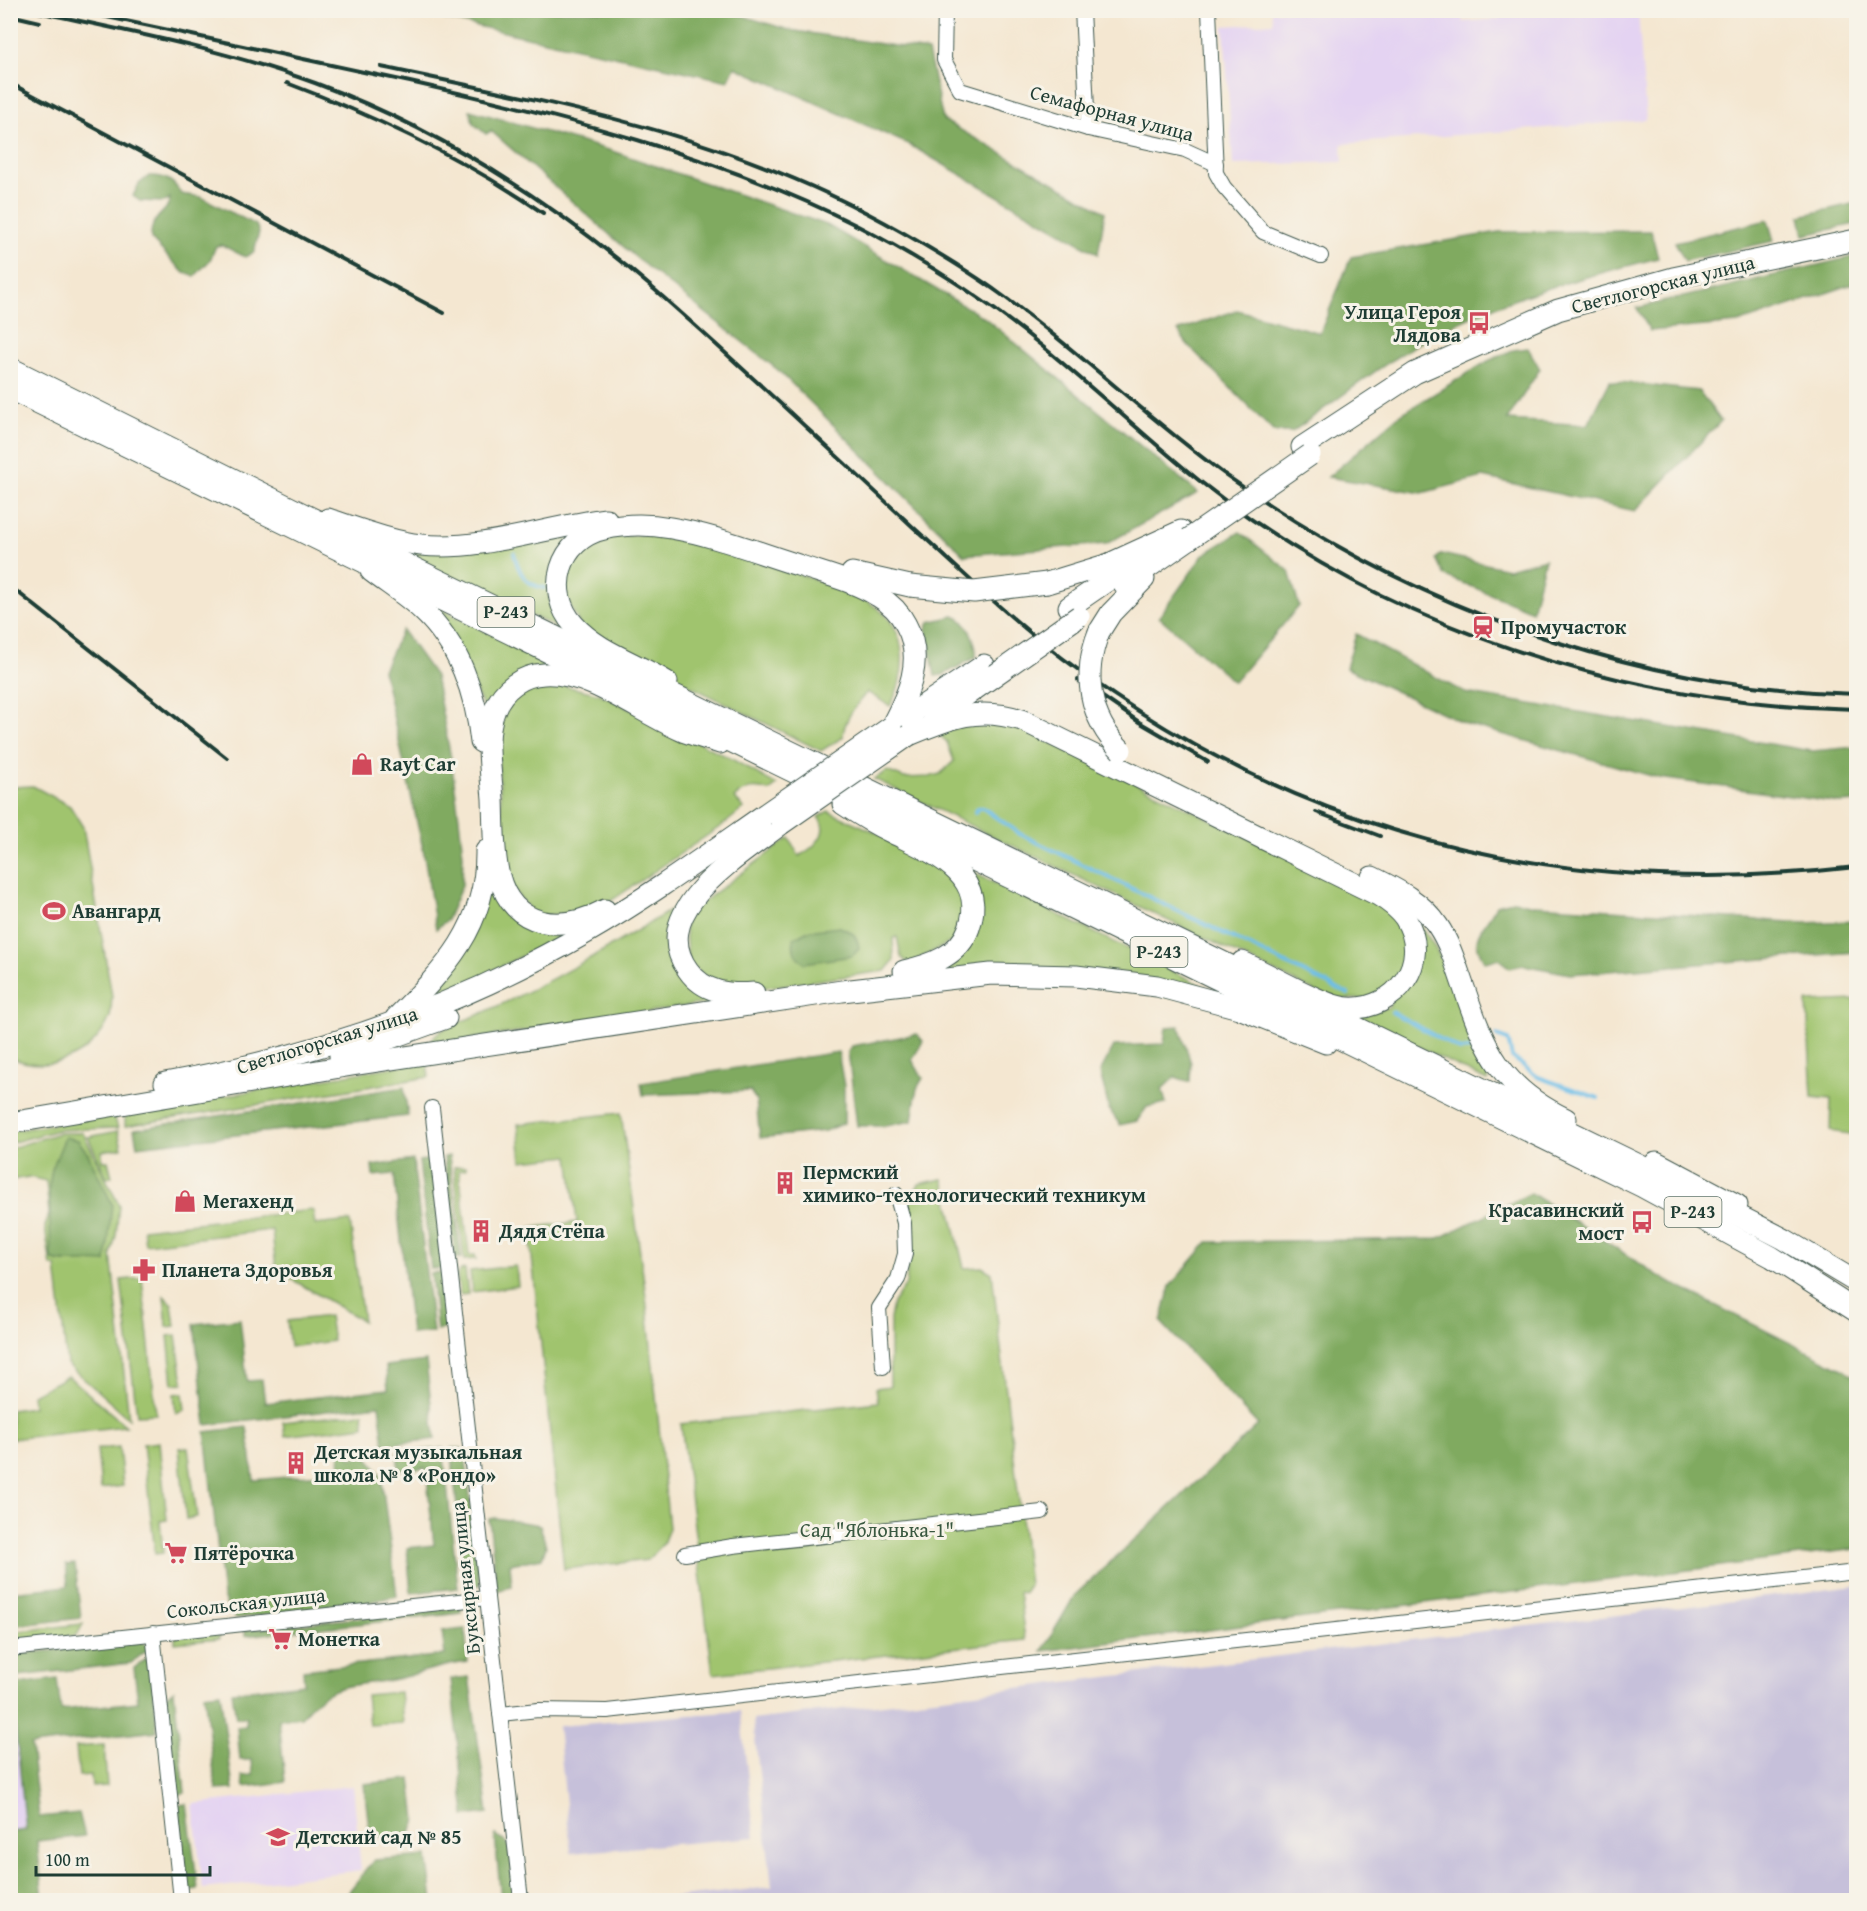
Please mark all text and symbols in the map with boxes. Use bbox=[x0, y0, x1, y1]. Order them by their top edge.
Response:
street label: Семафорная улица bbox=[1027, 77, 1198, 148]
street label: Светлогорская улица bbox=[1568, 247, 1758, 320]
place label: Улица Героя Лядова bbox=[1344, 297, 1462, 349]
bus stop icon: Улица Героя Лядова bbox=[1466, 310, 1492, 336]
road number: Р-243 bbox=[478, 597, 534, 627]
place label: Промучасток bbox=[1501, 612, 1627, 641]
station icon: Промучасток bbox=[1470, 614, 1496, 640]
place label: Rayt Car bbox=[380, 749, 456, 778]
shop icon: Rayt Car bbox=[349, 751, 375, 777]
place label: Авангард bbox=[72, 896, 161, 925]
sports icon: Авангард bbox=[41, 898, 67, 924]
road number: Р-243 bbox=[1130, 937, 1188, 967]
street label: Светлогорская улица bbox=[233, 998, 421, 1081]
place label: Пермский химико-технологический техникум bbox=[803, 1157, 1146, 1209]
building icon: Пермский химико-технологический техникум bbox=[772, 1170, 798, 1196]
place label: Мегахенд bbox=[203, 1186, 294, 1215]
shop icon: Мегахенд bbox=[172, 1188, 198, 1214]
place label: Красавинский мост bbox=[1488, 1195, 1624, 1247]
road number: Р-243 bbox=[1664, 1197, 1722, 1227]
bus stop icon: Красавинский мост bbox=[1629, 1209, 1655, 1235]
place label: Дядя Стёпа bbox=[498, 1216, 606, 1245]
building icon: Дядя Стёпа bbox=[468, 1218, 494, 1244]
place label: Планета Здоровья bbox=[162, 1255, 333, 1284]
pharmacy icon: Планета Здоровья bbox=[131, 1257, 157, 1283]
place label: Детская музыкальная школа № 8 «Рондо» bbox=[313, 1437, 522, 1489]
building icon: Детская музыкальная школа № 8 «Рондо» bbox=[283, 1450, 309, 1476]
street label: Буксирная улица bbox=[442, 1500, 487, 1656]
park label: Сад "Яблонька-1" bbox=[800, 1515, 954, 1544]
place label: Пятёрочка bbox=[194, 1538, 295, 1567]
supermarket icon: Пятёрочка bbox=[163, 1540, 189, 1566]
street label: Сокольская улица bbox=[165, 1580, 327, 1625]
place label: Монетка bbox=[298, 1624, 381, 1653]
supermarket icon: Монетка bbox=[267, 1626, 293, 1652]
place label: Детский сад № 85 bbox=[295, 1822, 462, 1851]
school or university icon: Детский сад № 85 bbox=[265, 1824, 291, 1850]
scale bar bbox=[36, 1839, 210, 1877]
text: 100 m bbox=[45, 1846, 90, 1873]

